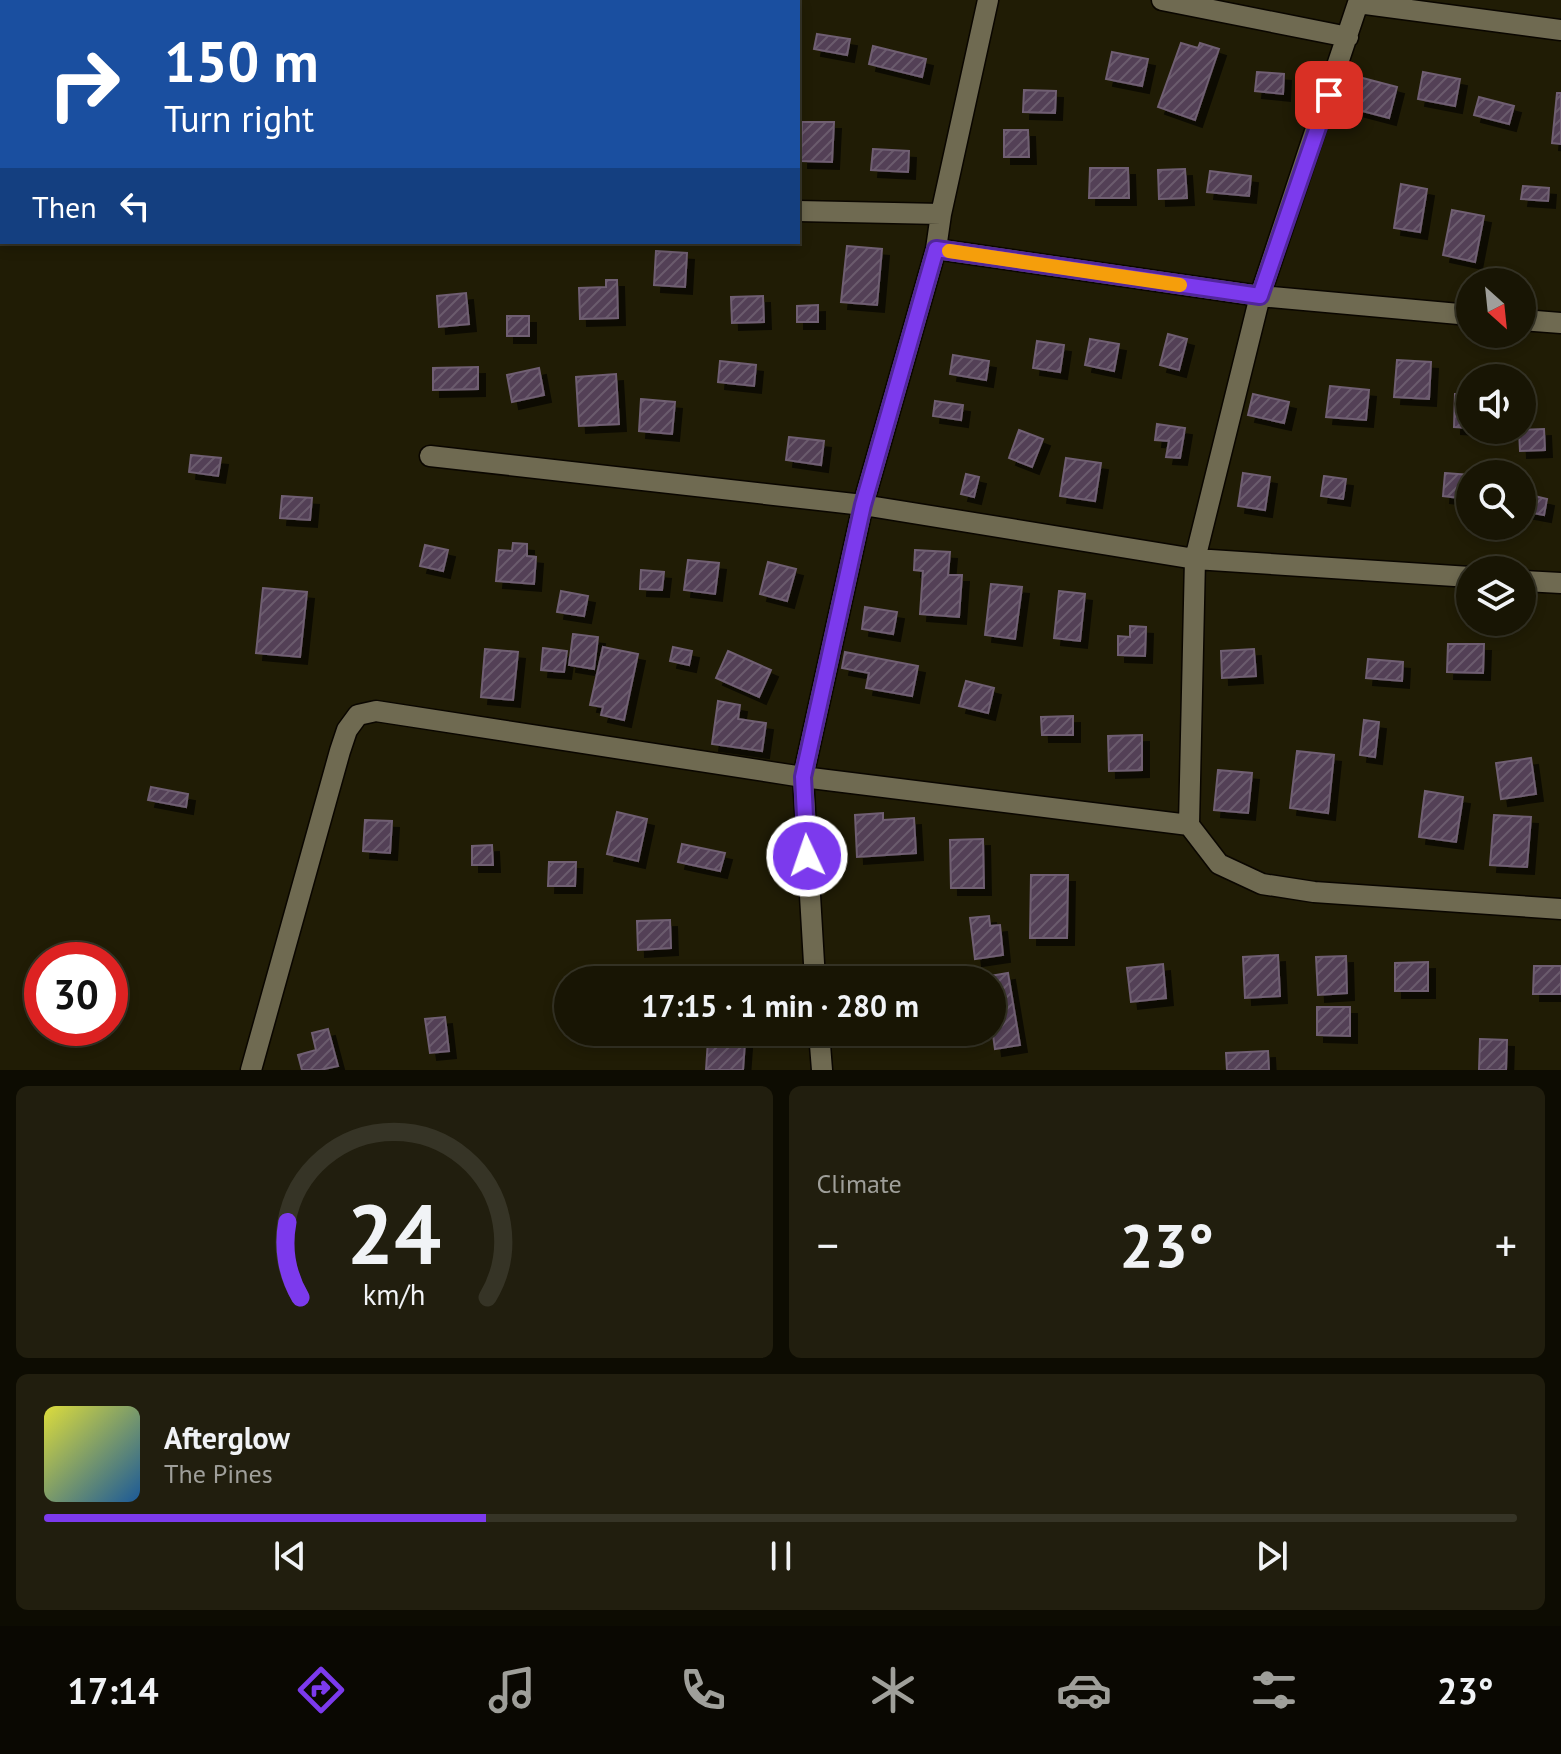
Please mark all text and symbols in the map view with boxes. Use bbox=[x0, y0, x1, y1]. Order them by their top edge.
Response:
text: 150 m bbox=[164, 25, 319, 97]
icon: right bbox=[32, 32, 136, 136]
pin bbox=[1295, 61, 1363, 129]
icon: arrive bbox=[1307, 73, 1351, 117]
text: Turn right bbox=[164, 95, 314, 142]
icon: left bbox=[113, 184, 157, 228]
text: Then bbox=[32, 187, 97, 226]
north arrow bbox=[1456, 268, 1536, 348]
map controls bbox=[1456, 268, 1536, 636]
button: sound bbox=[1456, 364, 1536, 444]
button: search bbox=[1456, 460, 1536, 540]
button: layers bbox=[1456, 556, 1536, 636]
position arrow bbox=[765, 814, 849, 898]
speed limit sign: 30 bbox=[24, 942, 128, 1046]
text: 17:15 · 1 min · 280 m bbox=[641, 986, 919, 1025]
text: Climate bbox=[817, 1167, 902, 1200]
text: 24 bbox=[347, 1179, 441, 1287]
text: 23° bbox=[1120, 1206, 1214, 1284]
text: − bbox=[817, 1216, 839, 1273]
text: + bbox=[1495, 1216, 1517, 1273]
text: km/h bbox=[363, 1276, 426, 1313]
text: Afterglow bbox=[164, 1418, 290, 1457]
text: The Pines bbox=[164, 1457, 273, 1490]
icon: previous bbox=[268, 1534, 312, 1578]
icon: pause bbox=[759, 1534, 803, 1578]
icon: next bbox=[1250, 1534, 1294, 1578]
icon: directions bbox=[293, 1662, 349, 1718]
icon: music bbox=[484, 1662, 540, 1718]
icon: phone bbox=[675, 1662, 731, 1718]
icon: climate bbox=[865, 1662, 921, 1718]
icon: car bbox=[1056, 1662, 1112, 1718]
icon: filters bbox=[1246, 1662, 1302, 1718]
text: 17:14 bbox=[67, 1667, 159, 1714]
text: 23° bbox=[1437, 1667, 1494, 1714]

